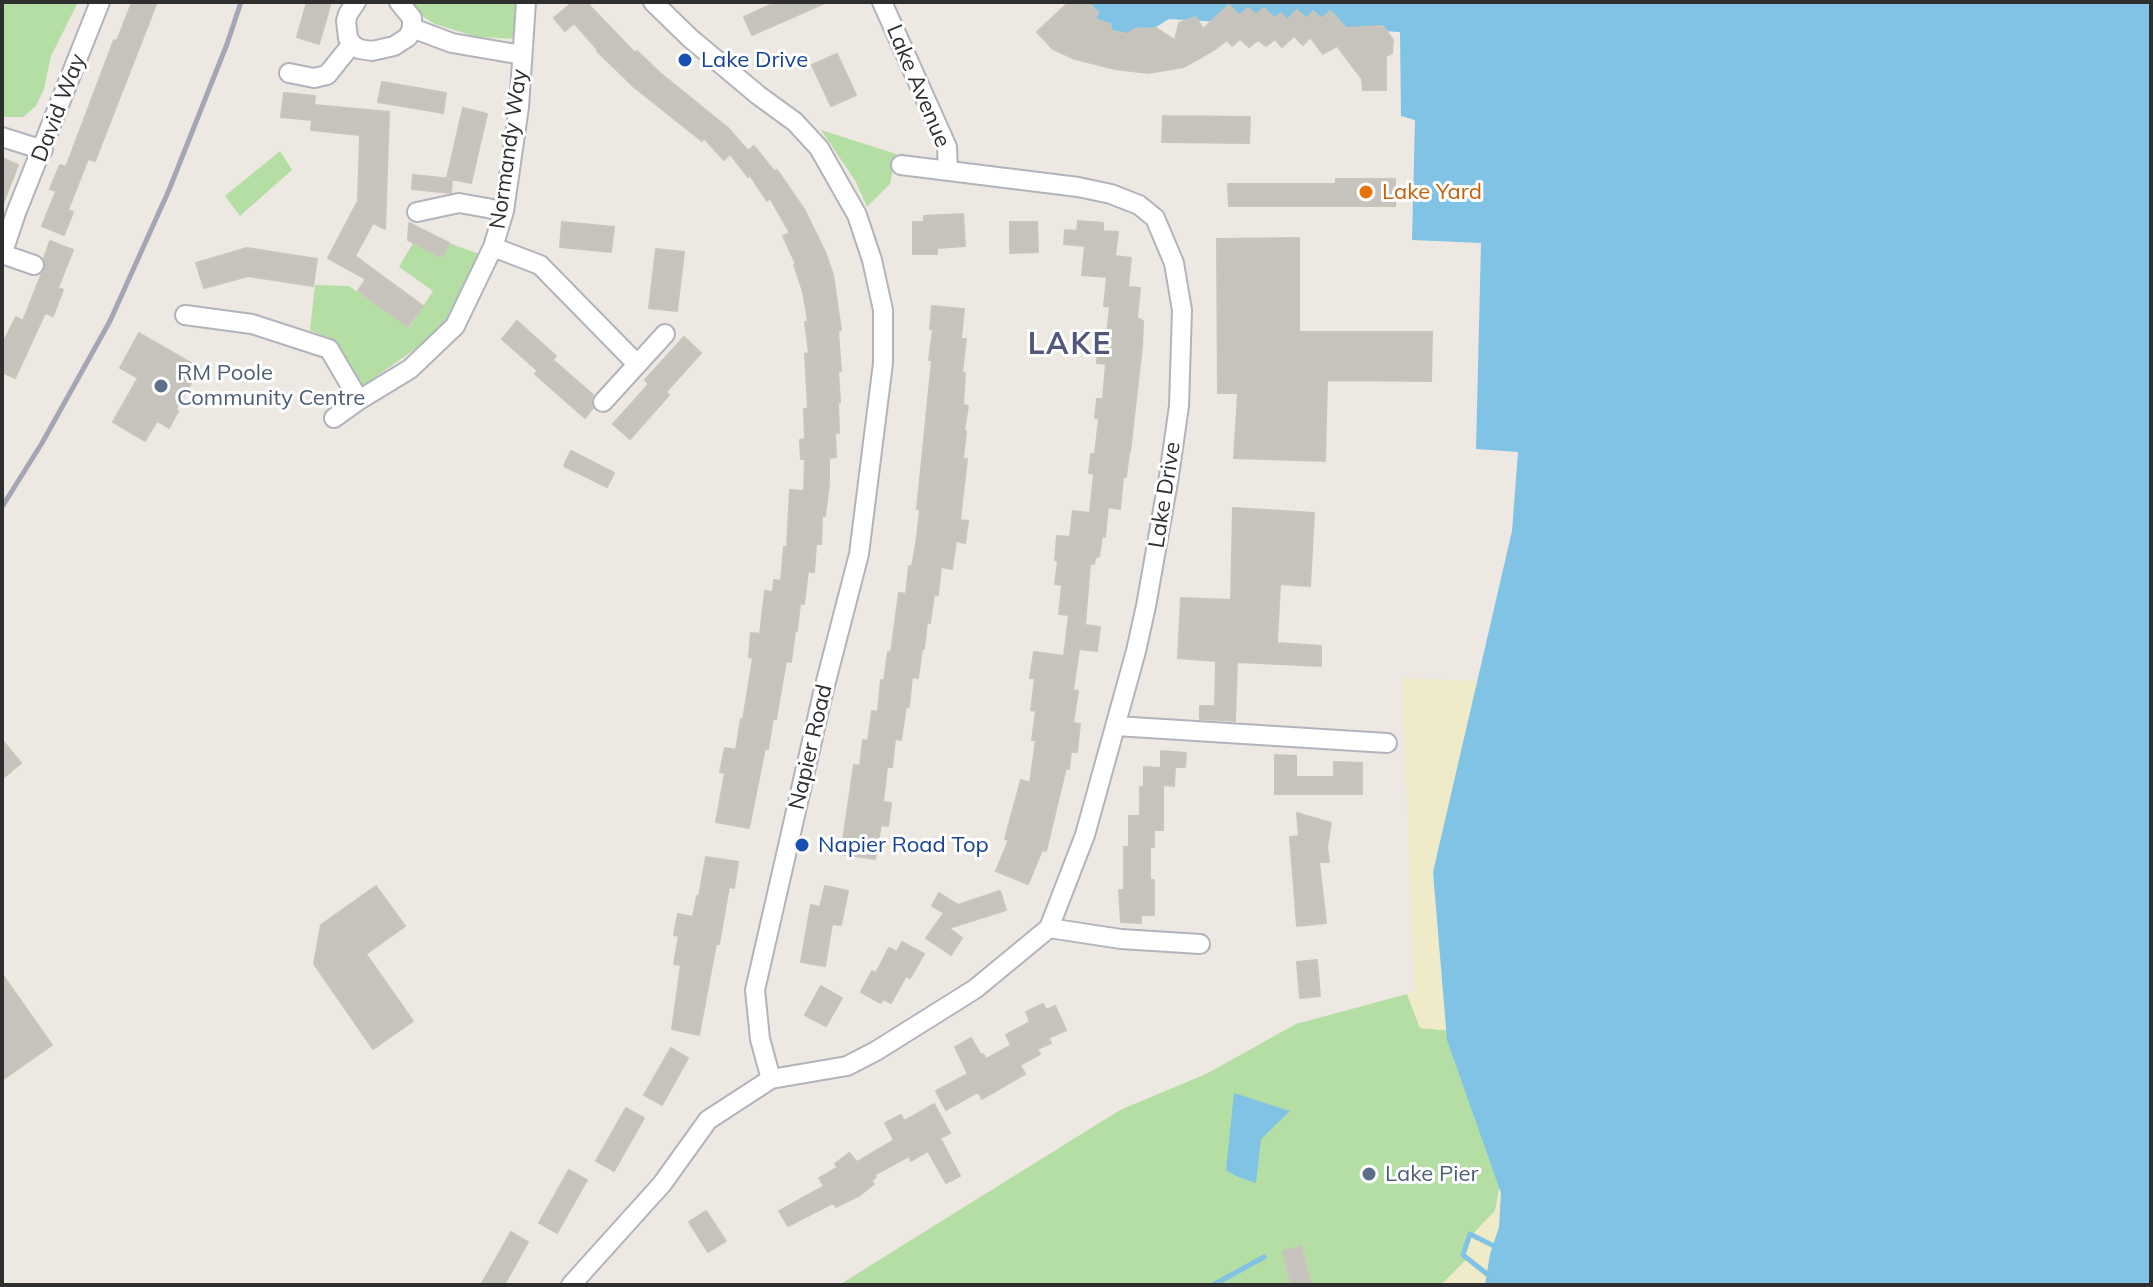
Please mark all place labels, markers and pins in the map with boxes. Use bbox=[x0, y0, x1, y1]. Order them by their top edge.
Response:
place label: Lake Drive bbox=[701, 47, 808, 73]
marker: Lake Drive bbox=[676, 51, 694, 69]
place label: Lake Yard bbox=[1382, 179, 1482, 205]
marker: Lake Yard bbox=[1357, 183, 1375, 201]
place label: RM Poole Community Centre bbox=[177, 360, 365, 412]
marker: RM Poole Community Centre bbox=[152, 377, 170, 395]
place label: Napier Road Top bbox=[818, 832, 989, 858]
marker: Napier Road Top bbox=[793, 836, 811, 854]
place label: Lake Pier bbox=[1385, 1161, 1478, 1187]
marker: Lake Pier bbox=[1360, 1165, 1378, 1183]

